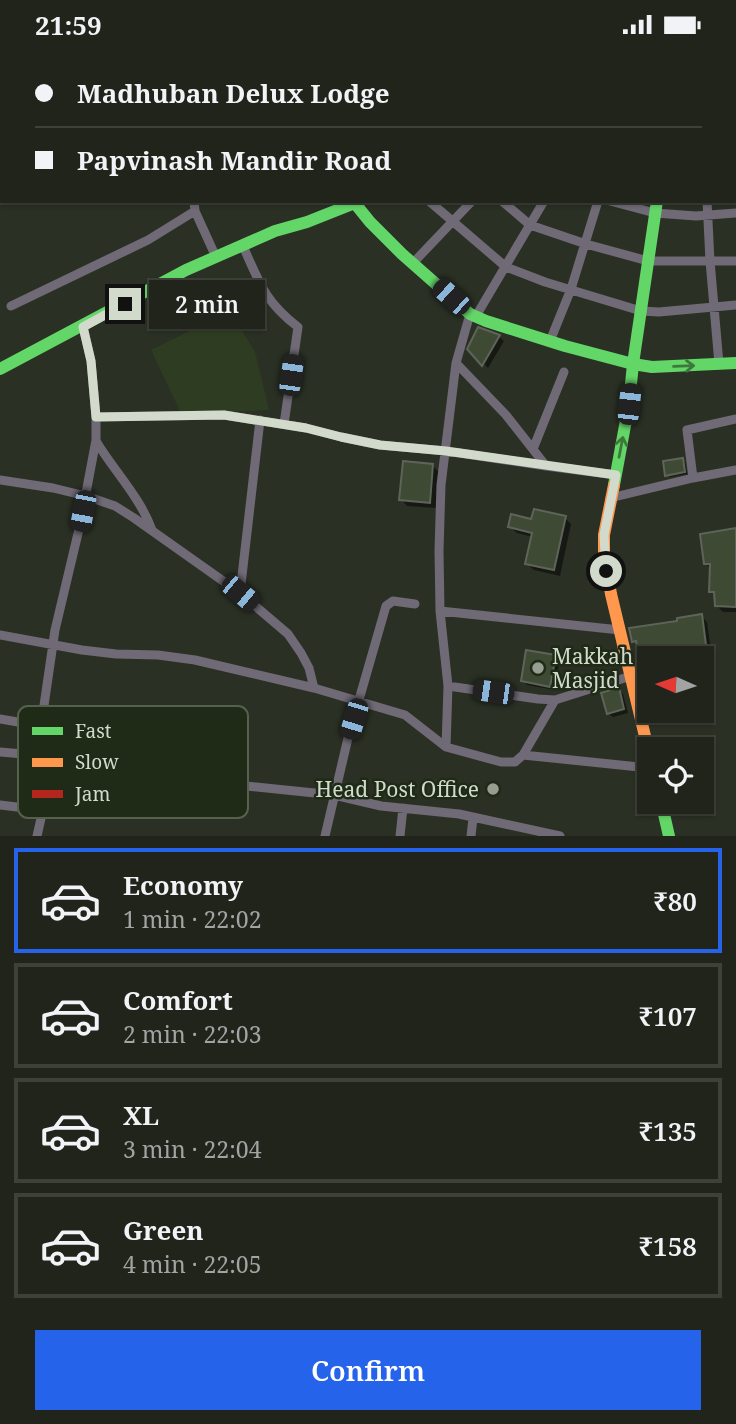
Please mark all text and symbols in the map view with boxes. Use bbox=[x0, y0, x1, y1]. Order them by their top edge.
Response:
text: 21:59 bbox=[35, 7, 102, 43]
text: Madhuban Delux Lodge bbox=[77, 75, 390, 111]
text: Papvinash Mandir Road bbox=[77, 142, 391, 178]
car bbox=[429, 275, 474, 319]
callout: 2 min bbox=[150, 279, 265, 329]
route end bbox=[109, 288, 141, 320]
text: 2 min bbox=[175, 288, 239, 320]
car bbox=[278, 353, 305, 397]
one-way arrow bbox=[673, 359, 696, 373]
car bbox=[617, 382, 642, 426]
one-way arrow bbox=[615, 436, 628, 459]
car bbox=[69, 488, 98, 534]
route start bbox=[590, 555, 622, 587]
car bbox=[218, 571, 263, 615]
place label: Makkah Masjid bbox=[552, 642, 633, 694]
north arrow bbox=[637, 646, 714, 723]
map controls bbox=[637, 646, 714, 814]
marker: Makkah Masjid bbox=[530, 660, 546, 676]
car bbox=[471, 679, 516, 705]
car bbox=[338, 696, 371, 742]
legend bbox=[18, 706, 248, 818]
text: Fast bbox=[75, 718, 112, 744]
button: locate bbox=[637, 737, 714, 814]
text: Slow bbox=[75, 749, 119, 775]
place label: Head Post Office bbox=[316, 775, 479, 803]
text: Jam bbox=[74, 781, 110, 807]
marker: Head Post Office bbox=[485, 781, 501, 797]
text: Economy bbox=[123, 867, 243, 903]
icon: car bbox=[39, 869, 102, 932]
text: ₹80 bbox=[653, 883, 697, 919]
text: 1 min · 22:02 bbox=[123, 903, 261, 935]
text: Comfort bbox=[123, 982, 233, 1018]
icon: car bbox=[39, 984, 102, 1047]
text: ₹107 bbox=[639, 998, 697, 1034]
text: 2 min · 22:03 bbox=[123, 1018, 261, 1050]
text: XL bbox=[123, 1097, 159, 1133]
icon: car bbox=[39, 1099, 102, 1162]
text: ₹135 bbox=[639, 1113, 697, 1149]
text: 3 min · 22:04 bbox=[123, 1133, 261, 1165]
text: Green bbox=[123, 1212, 204, 1248]
icon: car bbox=[39, 1214, 102, 1277]
text: ₹158 bbox=[639, 1228, 697, 1264]
text: 4 min · 22:05 bbox=[123, 1248, 261, 1280]
button: Confirm bbox=[35, 1330, 701, 1410]

